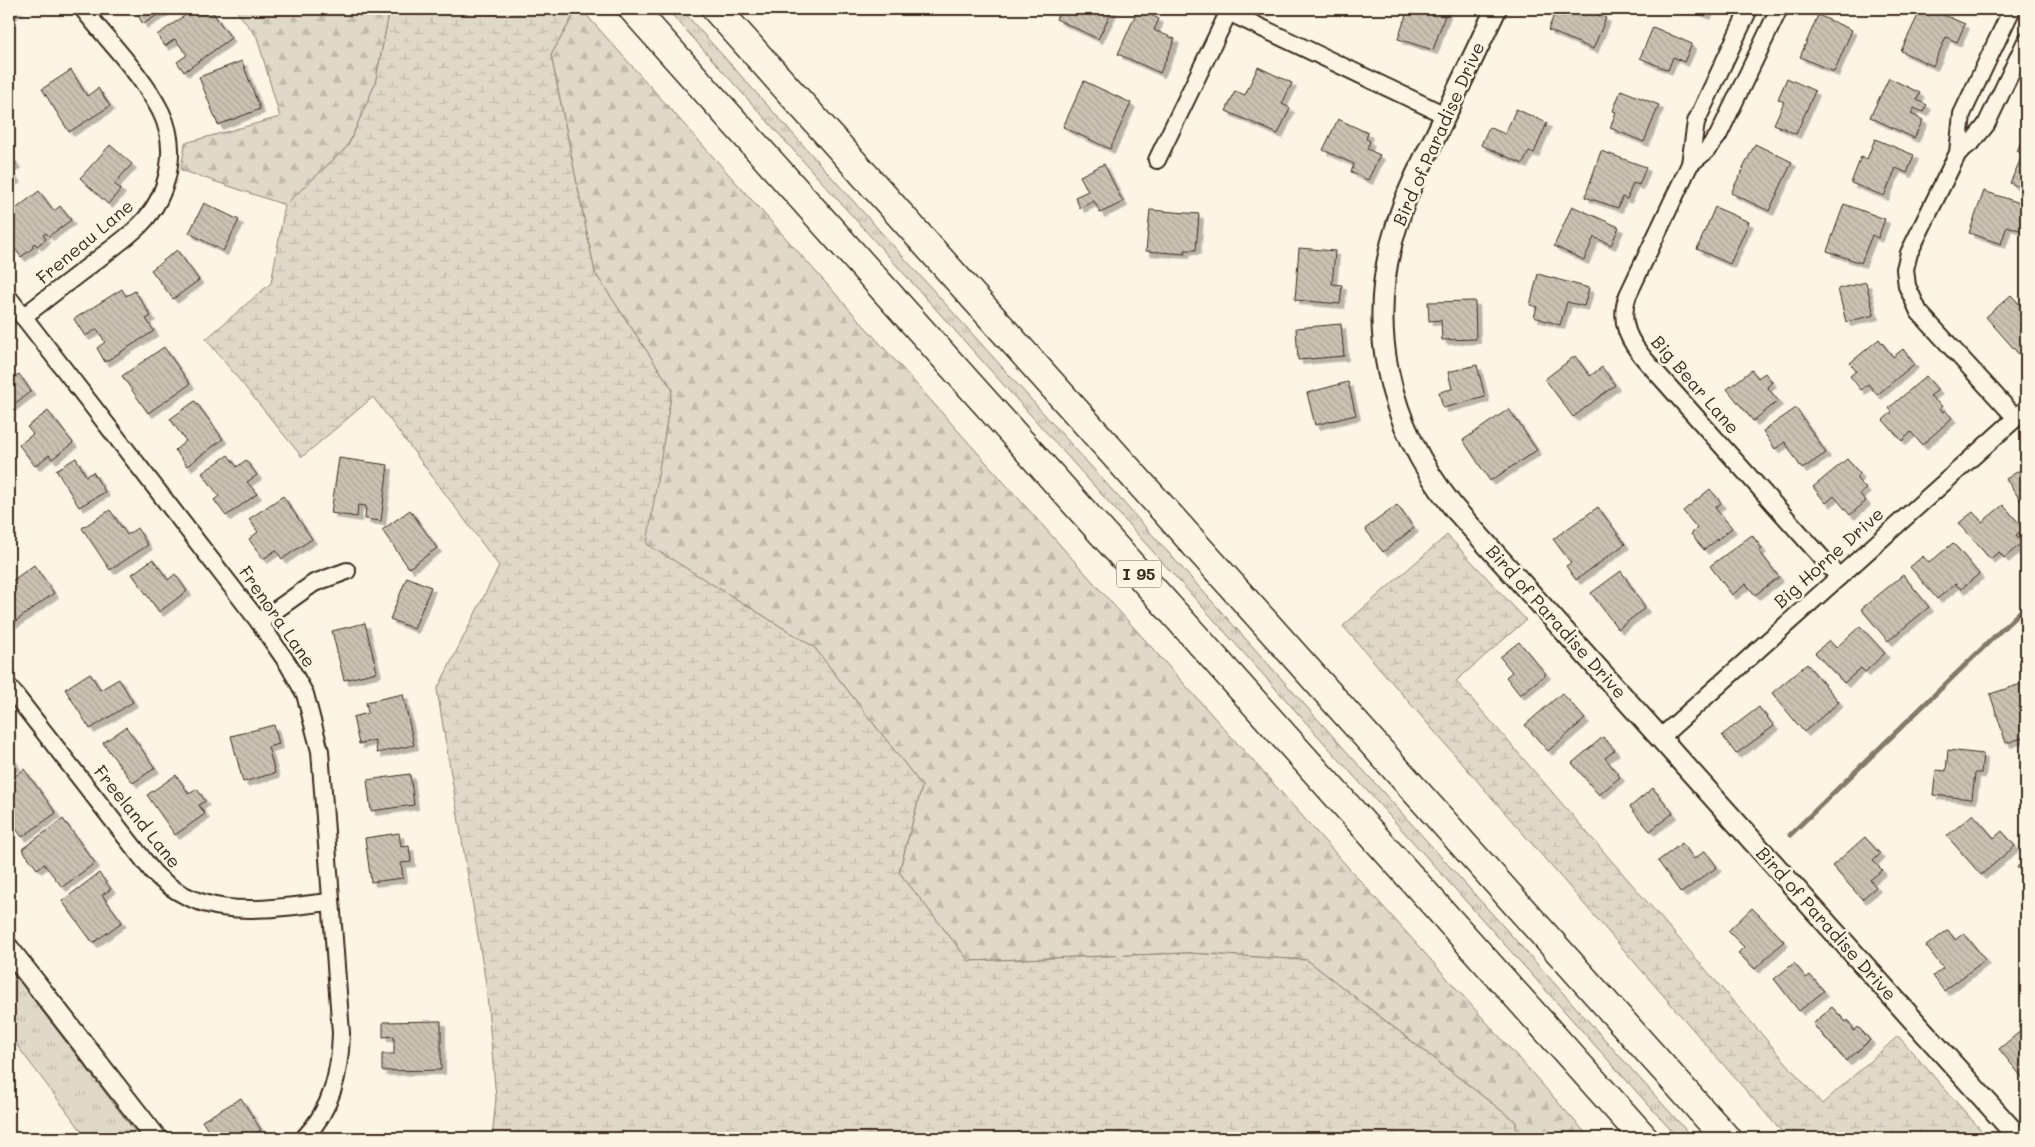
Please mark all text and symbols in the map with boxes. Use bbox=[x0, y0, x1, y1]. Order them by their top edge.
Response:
street label: Bird of Paradise Drive bbox=[1387, 38, 1490, 229]
street label: Freneau Lane bbox=[31, 193, 138, 289]
street label: Big Bear Lane bbox=[1646, 330, 1745, 439]
street label: Big Horne Drive bbox=[1768, 502, 1888, 613]
street label: Bird of Paradise Drive bbox=[1481, 539, 1632, 703]
road number: I 95 bbox=[1116, 560, 1162, 588]
street label: Frenora Lane bbox=[234, 561, 322, 672]
street label: Freeland Lane bbox=[89, 760, 187, 873]
street label: Bird of Paradise Drive bbox=[1751, 841, 1902, 1005]

